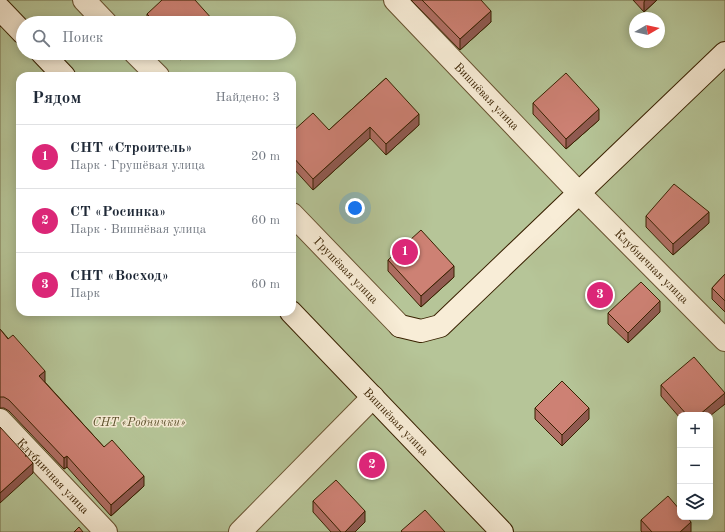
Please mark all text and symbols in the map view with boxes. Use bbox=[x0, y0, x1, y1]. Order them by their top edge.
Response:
north arrow bbox=[629, 12, 665, 48]
search box bbox=[16, 16, 296, 60]
icon: search bbox=[30, 27, 52, 49]
text: Поиск bbox=[62, 31, 103, 46]
street label: Вишнёвая улица bbox=[451, 61, 521, 133]
text: Рядом bbox=[32, 90, 81, 107]
text: Найдено: 3 bbox=[216, 91, 280, 104]
text: СНТ «Строитель» bbox=[70, 141, 193, 156]
text: 1 bbox=[41, 150, 49, 163]
text: 20 m bbox=[251, 150, 280, 163]
text: Парк · Грушёвая улица bbox=[70, 159, 205, 172]
your location bbox=[345, 198, 365, 218]
text: СТ «Росинка» bbox=[70, 205, 166, 220]
text: 2 bbox=[41, 214, 49, 227]
text: 60 m bbox=[251, 214, 280, 227]
text: Парк · Вишнёвая улица bbox=[70, 223, 206, 236]
street label: Клубничная улица bbox=[612, 228, 690, 306]
street label: Грушёвая улица bbox=[311, 235, 380, 306]
pin: 1 bbox=[392, 237, 418, 267]
text: СНТ «Восход» bbox=[70, 269, 169, 284]
text: 3 bbox=[41, 278, 49, 291]
text: 60 m bbox=[251, 278, 280, 291]
pin: 3 bbox=[587, 280, 613, 310]
text: Парк bbox=[70, 287, 100, 300]
street label: Вишнёвая улица bbox=[361, 386, 430, 458]
map controls bbox=[677, 412, 713, 520]
button: + bbox=[677, 412, 713, 448]
park label: СНТ «Роднички» bbox=[93, 417, 185, 429]
street label: Клубничная улица bbox=[14, 437, 91, 517]
button: − bbox=[677, 448, 713, 484]
pin: 2 bbox=[359, 450, 385, 480]
button: layers bbox=[677, 484, 713, 520]

